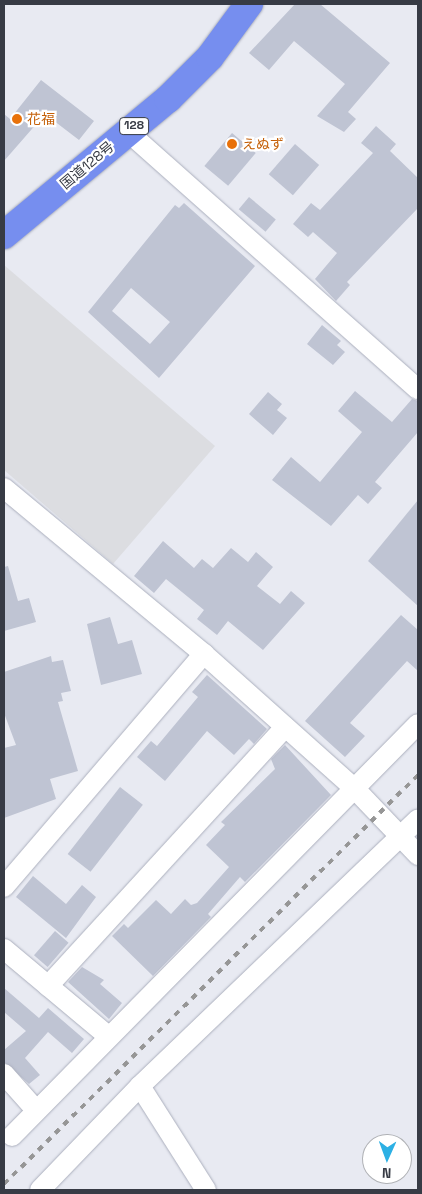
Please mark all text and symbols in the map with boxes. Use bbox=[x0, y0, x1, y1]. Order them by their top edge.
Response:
place label: 花福 bbox=[27, 111, 55, 127]
marker: 花福 bbox=[11, 113, 23, 125]
road number: 128 bbox=[119, 116, 149, 136]
place label: えぬず bbox=[242, 136, 284, 152]
street label: 国道128号 bbox=[57, 138, 117, 192]
marker: えぬず bbox=[226, 138, 238, 150]
north arrow bbox=[362, 1134, 412, 1184]
text: N bbox=[382, 1164, 392, 1182]

